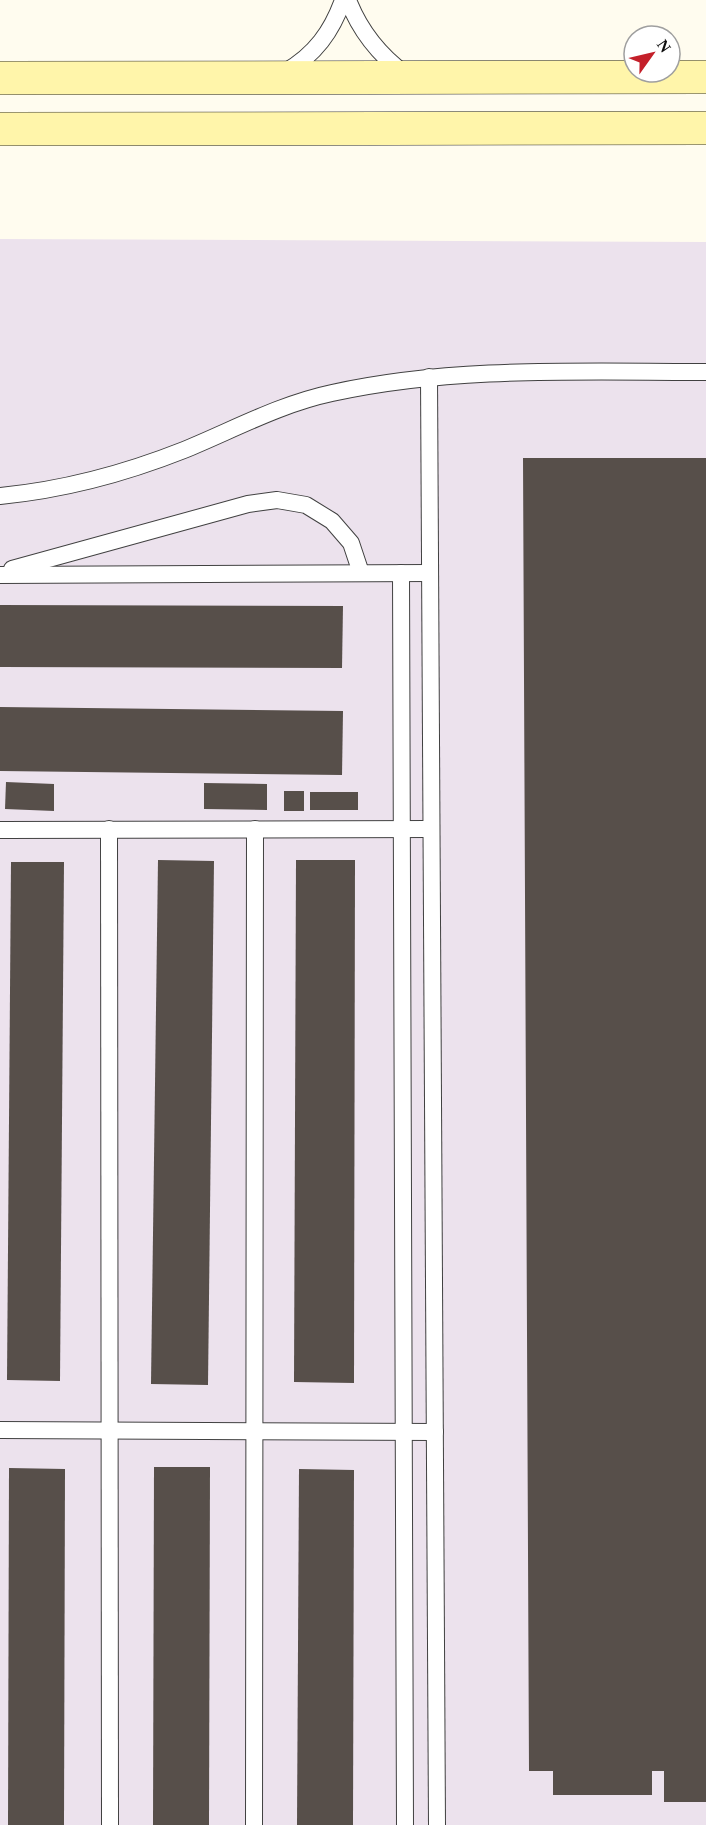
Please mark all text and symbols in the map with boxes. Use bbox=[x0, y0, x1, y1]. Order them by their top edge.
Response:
north arrow bbox=[622, 24, 682, 84]
text: N bbox=[654, 36, 675, 56]

